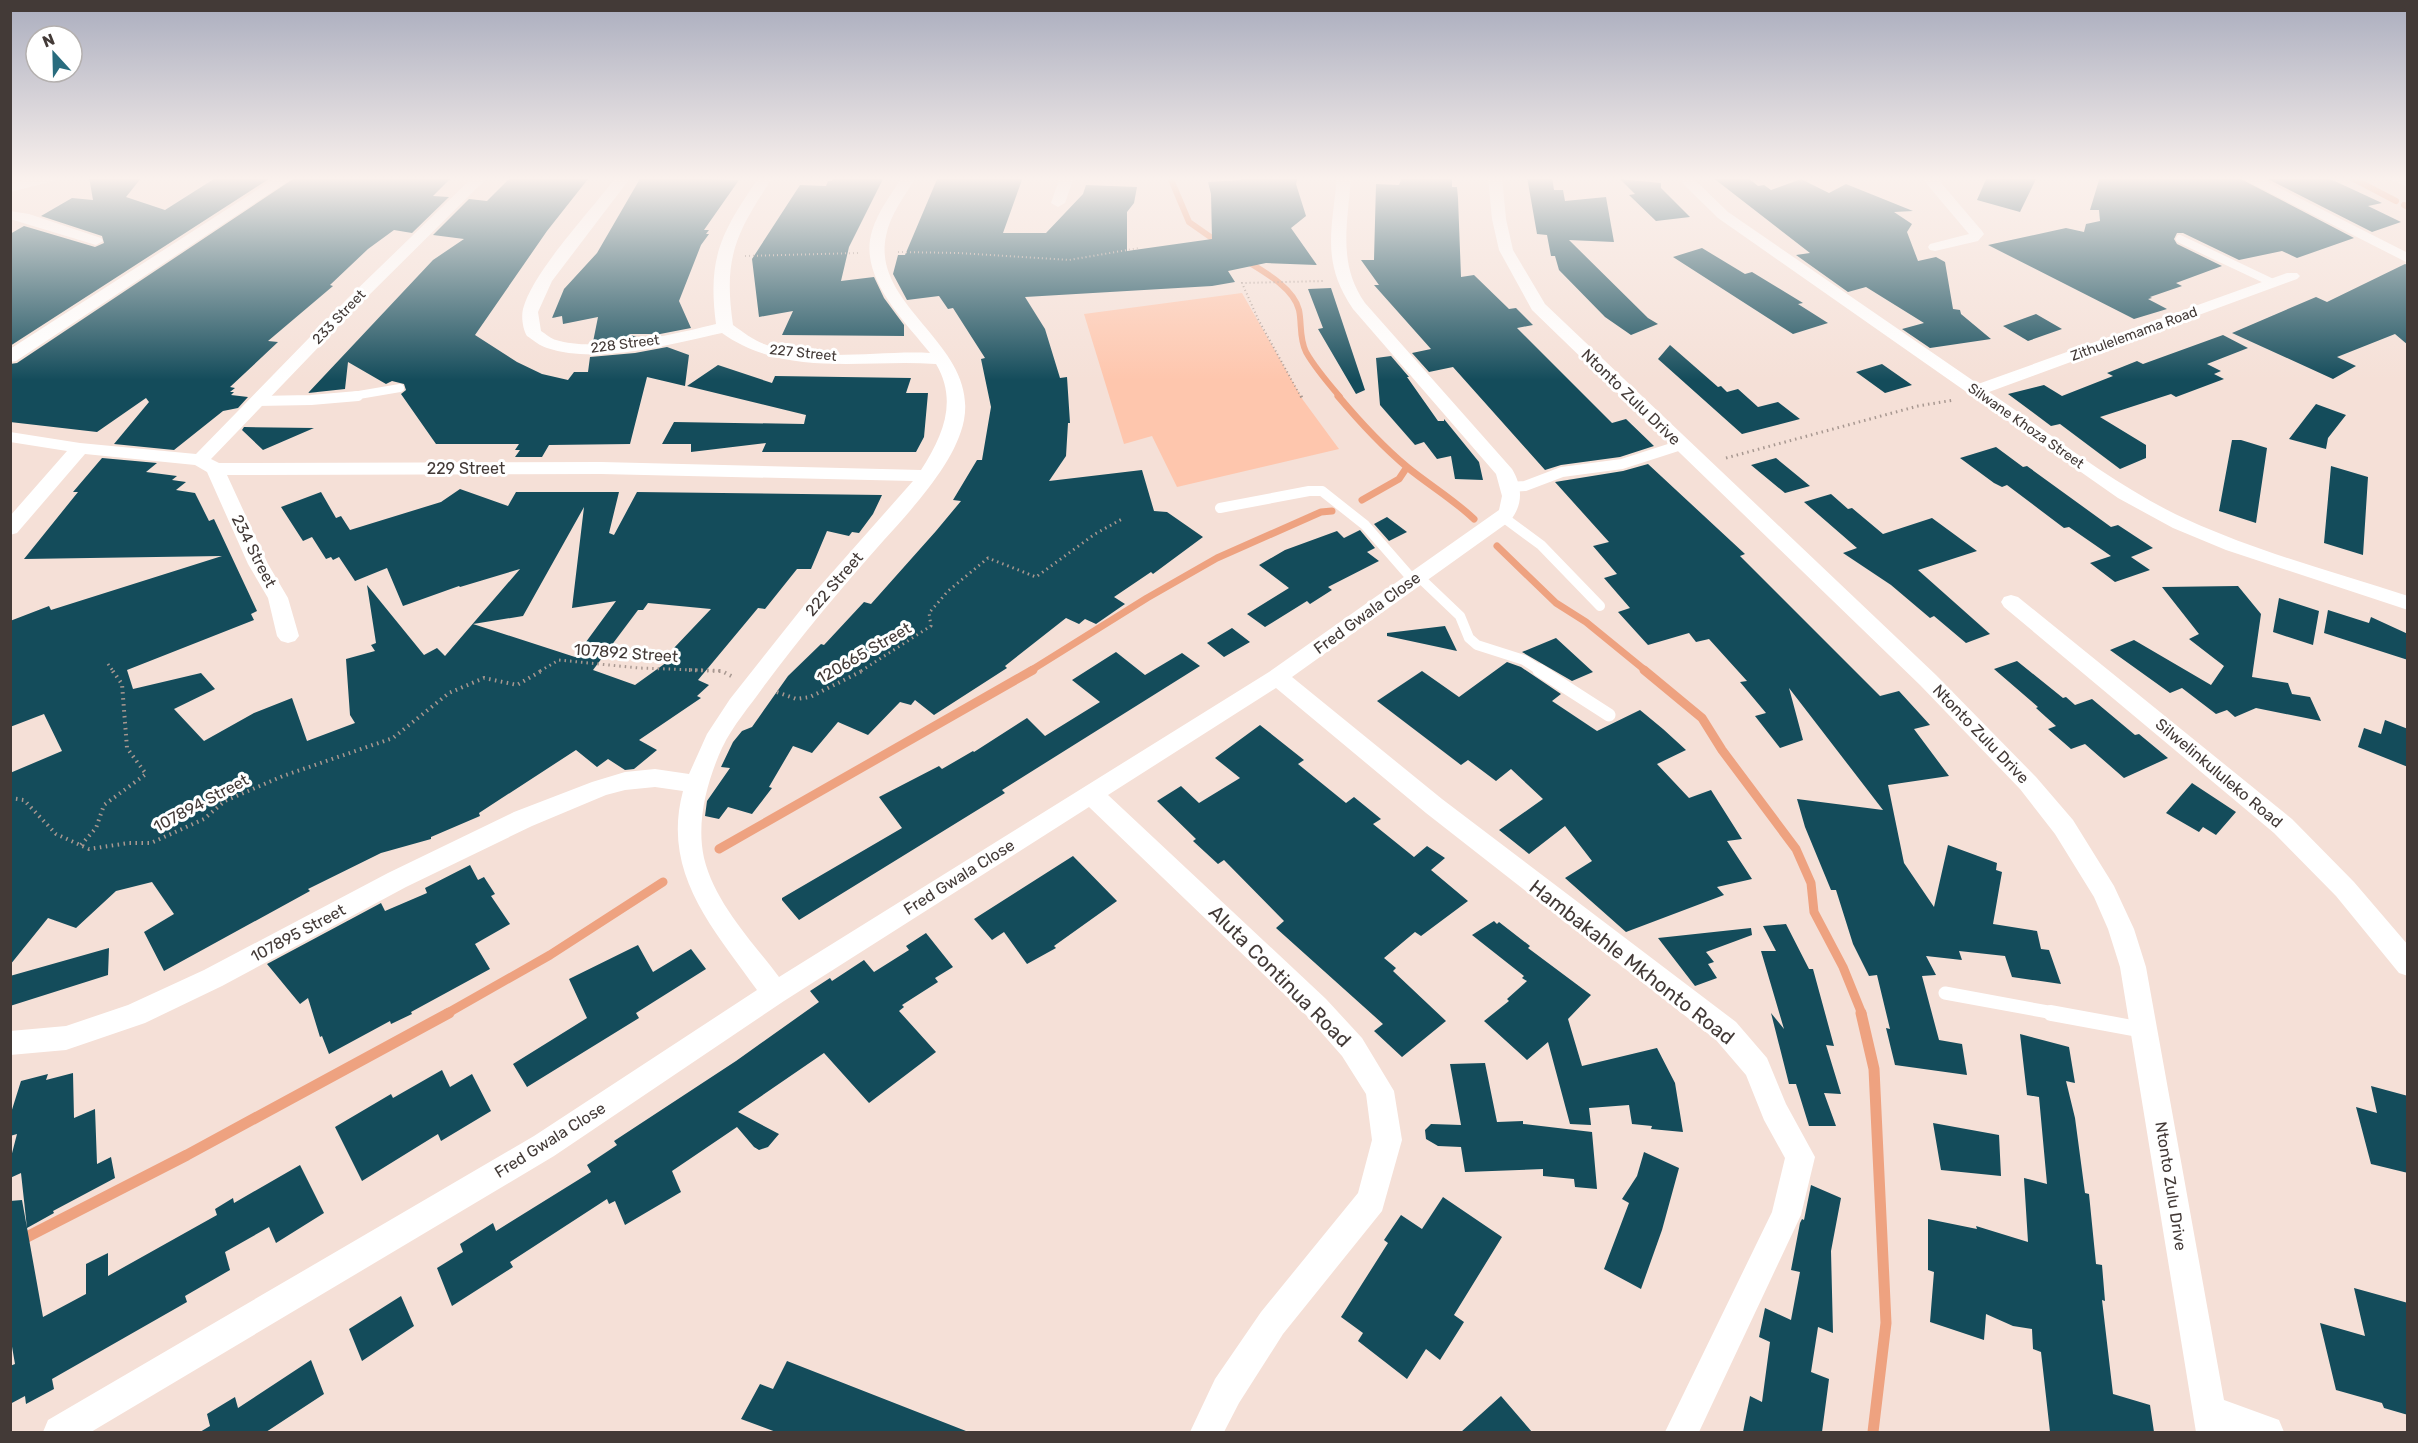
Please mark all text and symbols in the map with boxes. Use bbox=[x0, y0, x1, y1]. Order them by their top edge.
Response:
north arrow bbox=[24, 24, 84, 84]
text: N bbox=[40, 30, 57, 52]
street label: 233 Street bbox=[309, 286, 369, 348]
street label: Zithulelemama Road bbox=[2068, 303, 2200, 365]
street label: 228 Street bbox=[590, 331, 661, 357]
street label: 227 Street bbox=[769, 341, 838, 365]
street label: Ntonto Zulu Drive bbox=[1577, 345, 1685, 449]
street label: Silwane Khoza Street bbox=[1965, 380, 2088, 473]
street label: 229 Street bbox=[427, 459, 505, 478]
street label: 234 Street bbox=[228, 511, 280, 591]
street label: 222 Street bbox=[801, 548, 867, 620]
street label: Fred Gwala Close bbox=[1310, 568, 1424, 658]
street label: 120665 Street bbox=[814, 618, 914, 688]
street label: 107892 Street bbox=[573, 640, 679, 666]
street label: Ntonto Zulu Drive bbox=[1929, 680, 2033, 788]
street label: Silwelinkululeko Road bbox=[2152, 714, 2286, 832]
street label: 107894 Street bbox=[150, 770, 252, 836]
street label: Fred Gwala Close bbox=[900, 835, 1018, 919]
street label: Hambakahle Mkhonto Road bbox=[1525, 874, 1739, 1050]
street label: 107895 Street bbox=[247, 900, 349, 966]
street label: Aluta Continua Road bbox=[1204, 900, 1356, 1052]
street label: Fred Gwala Close bbox=[491, 1098, 609, 1182]
street label: Ntonto Zulu Drive bbox=[2151, 1120, 2191, 1252]

